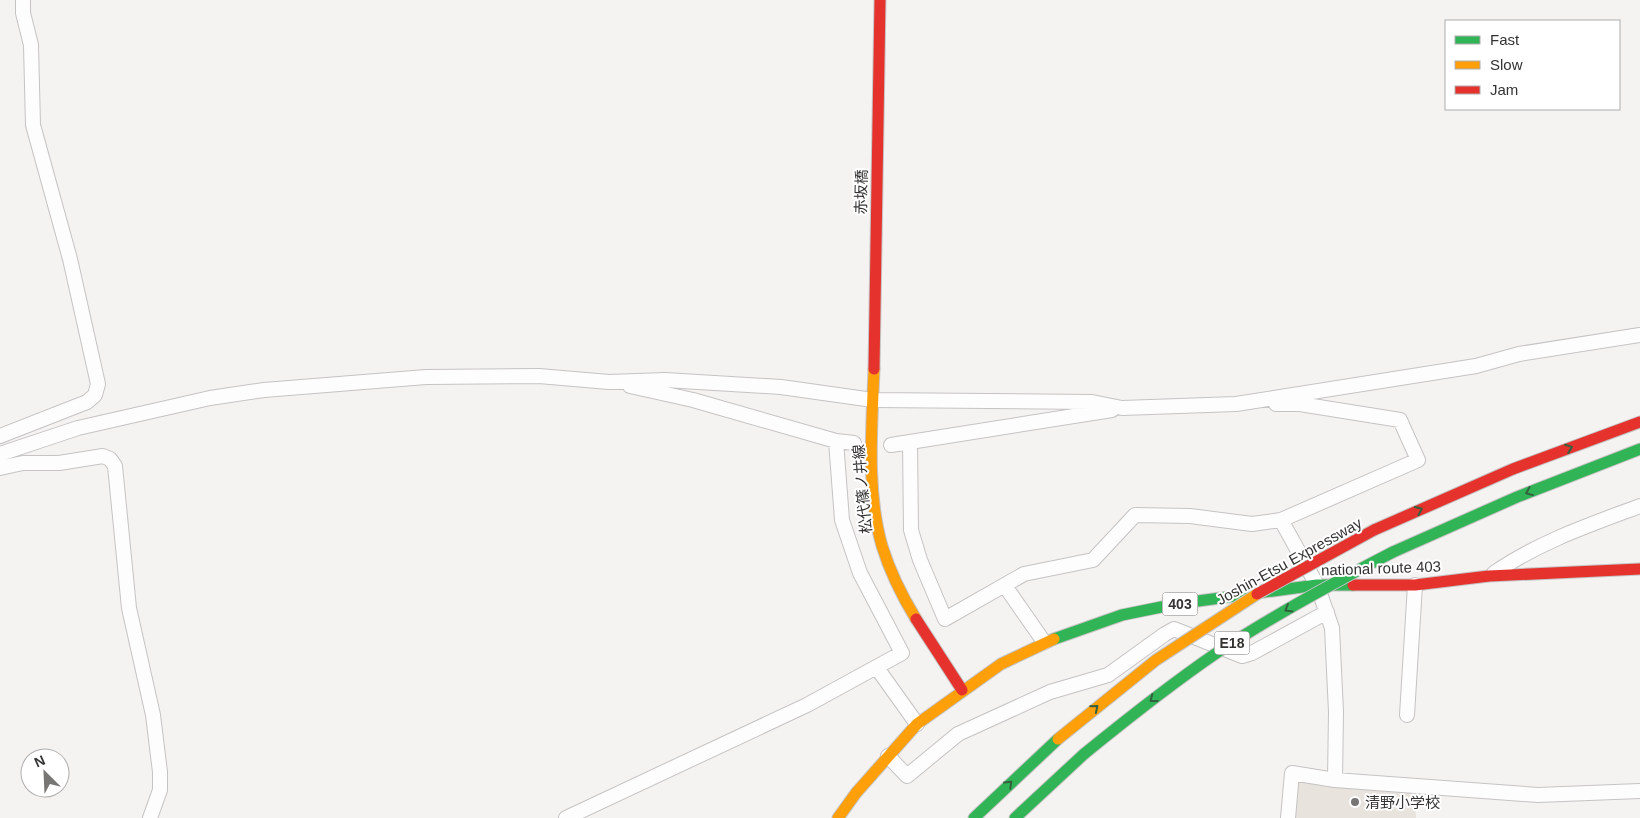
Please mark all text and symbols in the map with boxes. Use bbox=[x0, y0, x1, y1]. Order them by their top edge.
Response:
legend bbox=[1445, 20, 1620, 110]
text: Fast bbox=[1490, 31, 1520, 48]
text: Slow bbox=[1490, 56, 1523, 73]
text: Jam bbox=[1490, 81, 1518, 98]
street label: 赤坂橋 bbox=[852, 169, 870, 215]
street label: 松代篠ノ井線 bbox=[850, 443, 874, 535]
one-way arrow bbox=[1564, 444, 1573, 454]
one-way arrow bbox=[1525, 486, 1534, 496]
one-way arrow bbox=[1414, 505, 1423, 516]
street label: Joshin-Etsu Expressway bbox=[1213, 514, 1365, 608]
street label: national route 403 bbox=[1321, 557, 1441, 579]
road number: 403 bbox=[1162, 592, 1198, 616]
one-way arrow bbox=[1285, 602, 1294, 612]
road number: E18 bbox=[1214, 632, 1250, 654]
one-way arrow bbox=[1149, 693, 1159, 702]
one-way arrow bbox=[1090, 705, 1099, 714]
north arrow bbox=[20, 748, 70, 798]
text: N bbox=[32, 752, 48, 770]
one-way arrow bbox=[1004, 781, 1013, 790]
place label: 清野小学校 bbox=[1365, 794, 1440, 811]
marker: 清野小学校 bbox=[1349, 796, 1361, 808]

